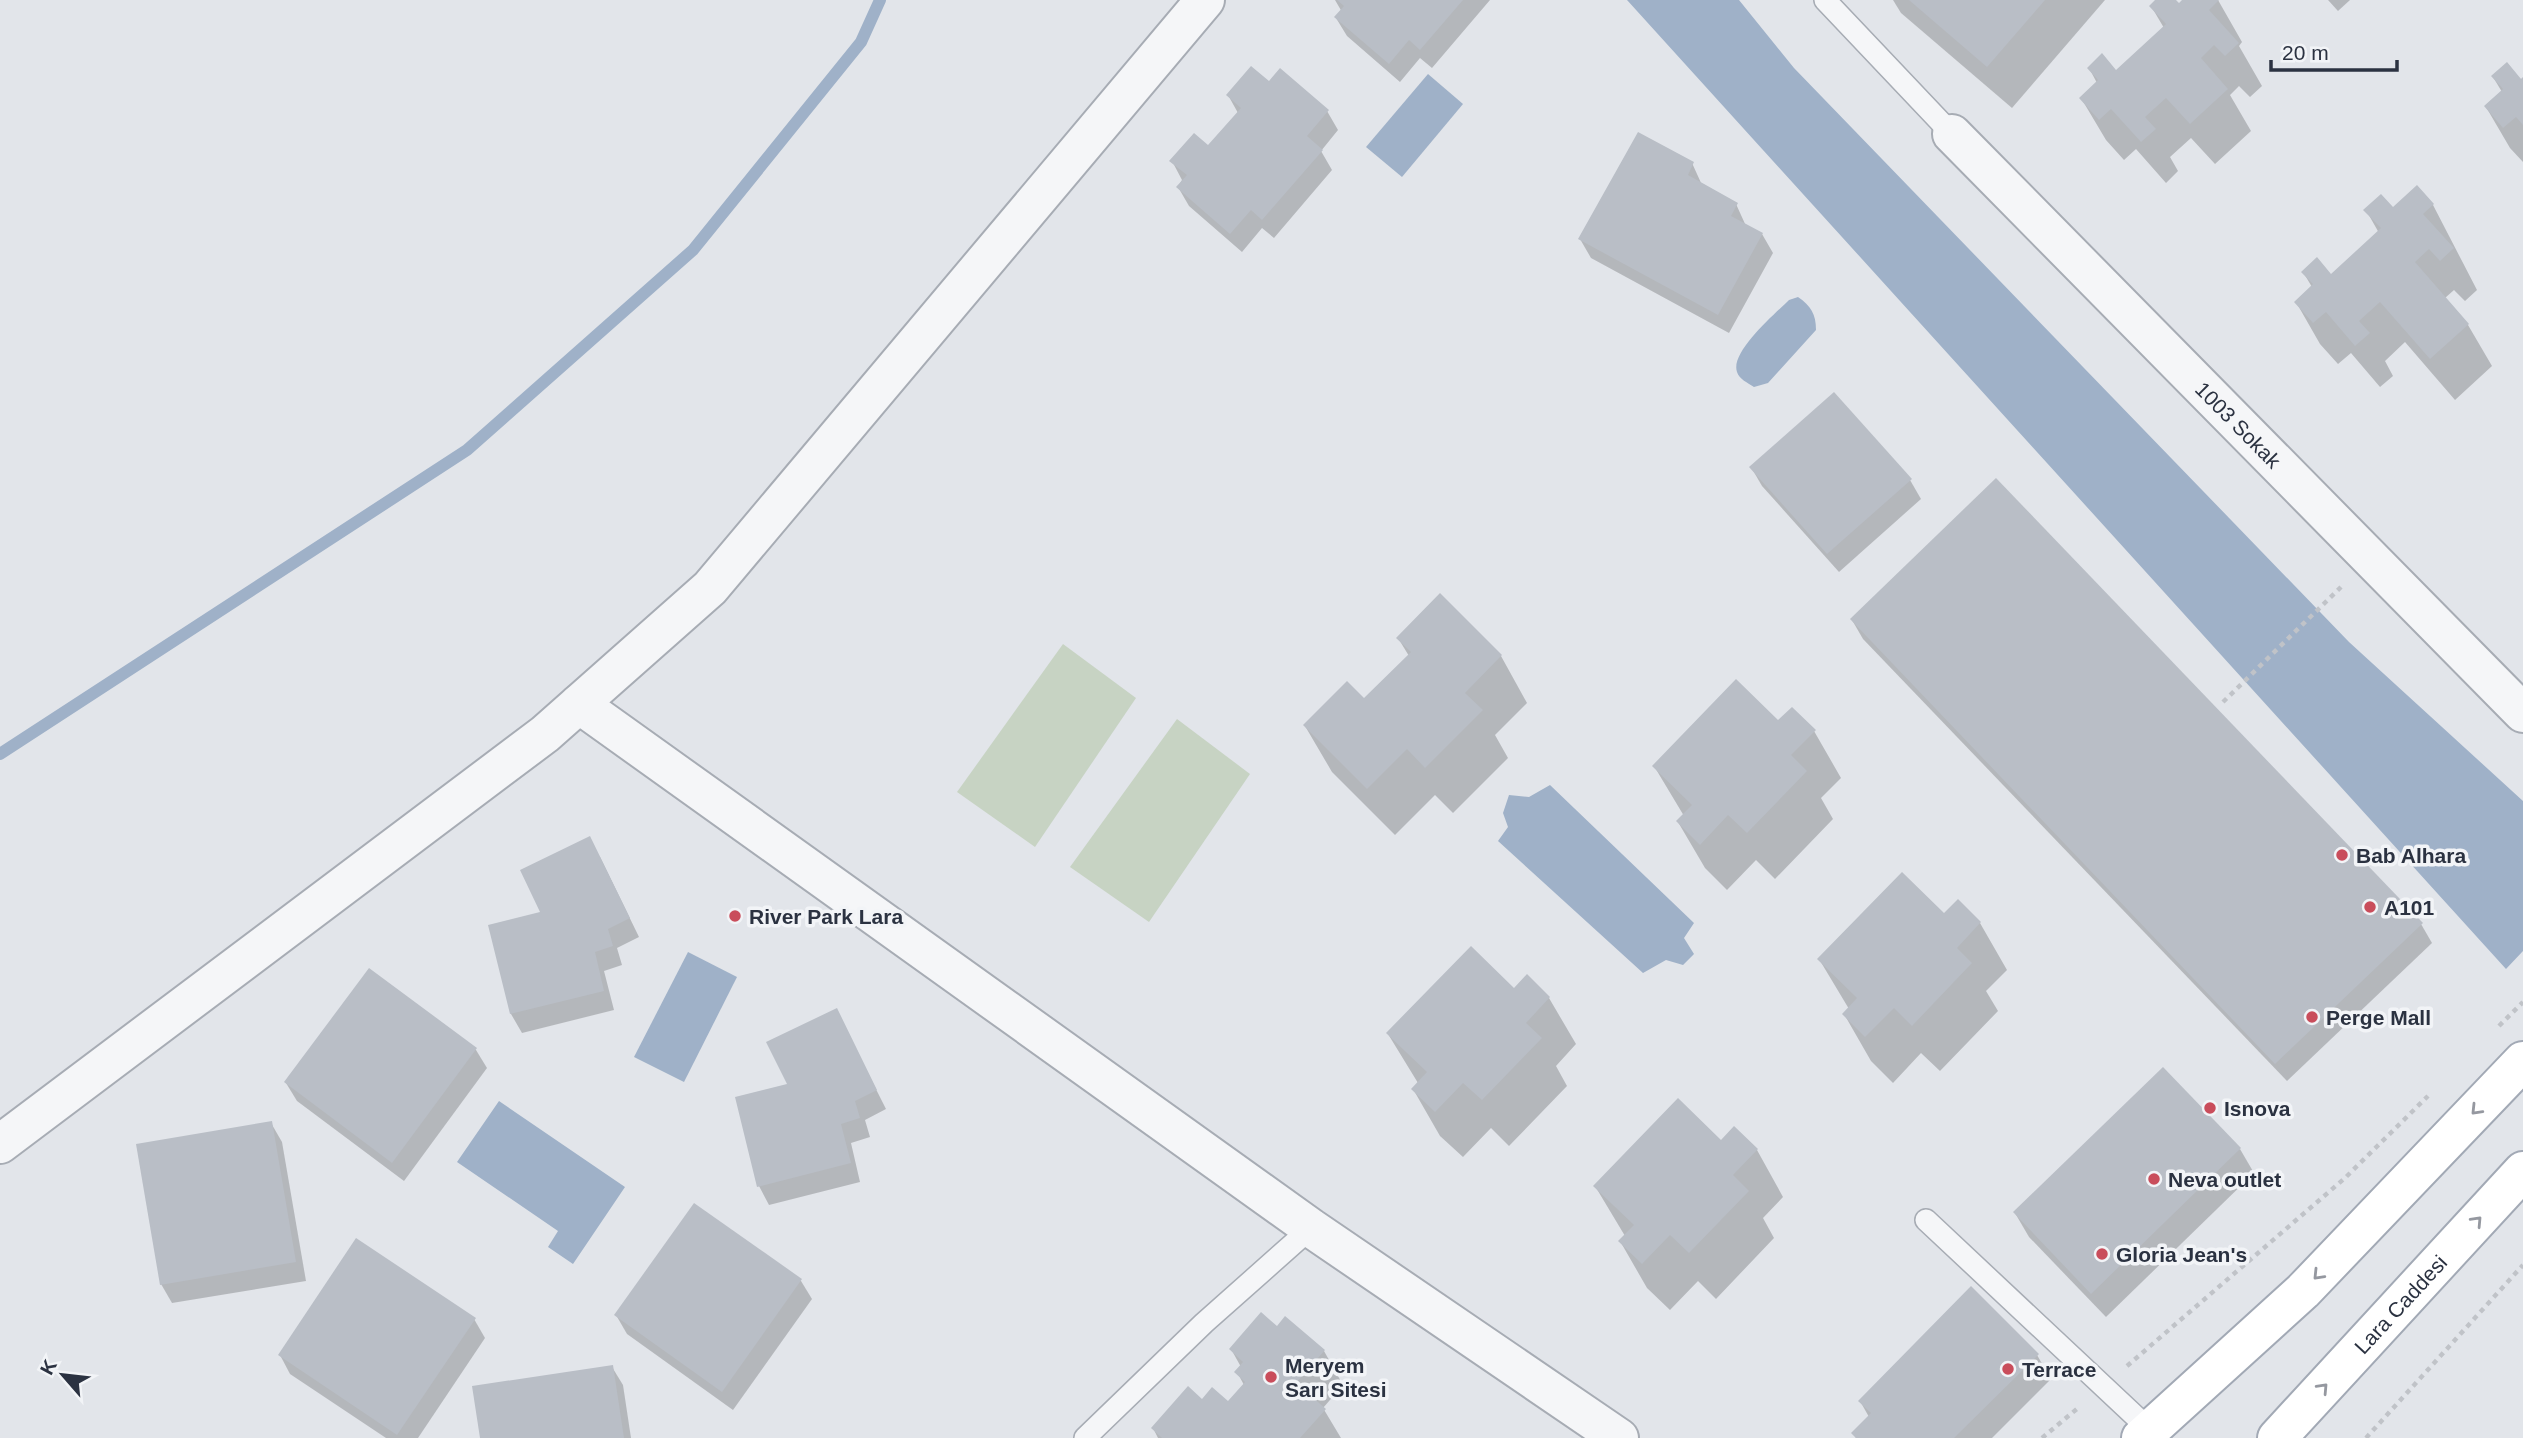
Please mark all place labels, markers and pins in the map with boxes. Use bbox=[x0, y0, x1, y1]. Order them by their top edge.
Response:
place label: Bab Alhara bbox=[2356, 844, 2466, 867]
marker: Bab Alhara bbox=[2334, 847, 2350, 863]
place label: A101 bbox=[2384, 896, 2435, 919]
marker: A101 bbox=[2362, 899, 2378, 915]
place label: River Park Lara bbox=[749, 905, 903, 928]
marker: River Park Lara bbox=[727, 908, 743, 924]
place label: Perge Mall bbox=[2326, 1006, 2431, 1029]
marker: Perge Mall bbox=[2304, 1009, 2320, 1025]
place label: Isnova bbox=[2224, 1097, 2291, 1120]
marker: Isnova bbox=[2202, 1100, 2218, 1116]
place label: Neva outlet bbox=[2168, 1168, 2281, 1191]
marker: Neva outlet bbox=[2146, 1171, 2162, 1187]
place label: Gloria Jean's bbox=[2116, 1243, 2247, 1266]
marker: Gloria Jean's bbox=[2094, 1246, 2110, 1262]
place label: Meryem Sarı Sitesi bbox=[1285, 1354, 1387, 1401]
place label: Terrace bbox=[2022, 1358, 2096, 1381]
marker: Terrace bbox=[2000, 1361, 2016, 1377]
marker: Meryem Sarı Sitesi bbox=[1263, 1369, 1279, 1385]

